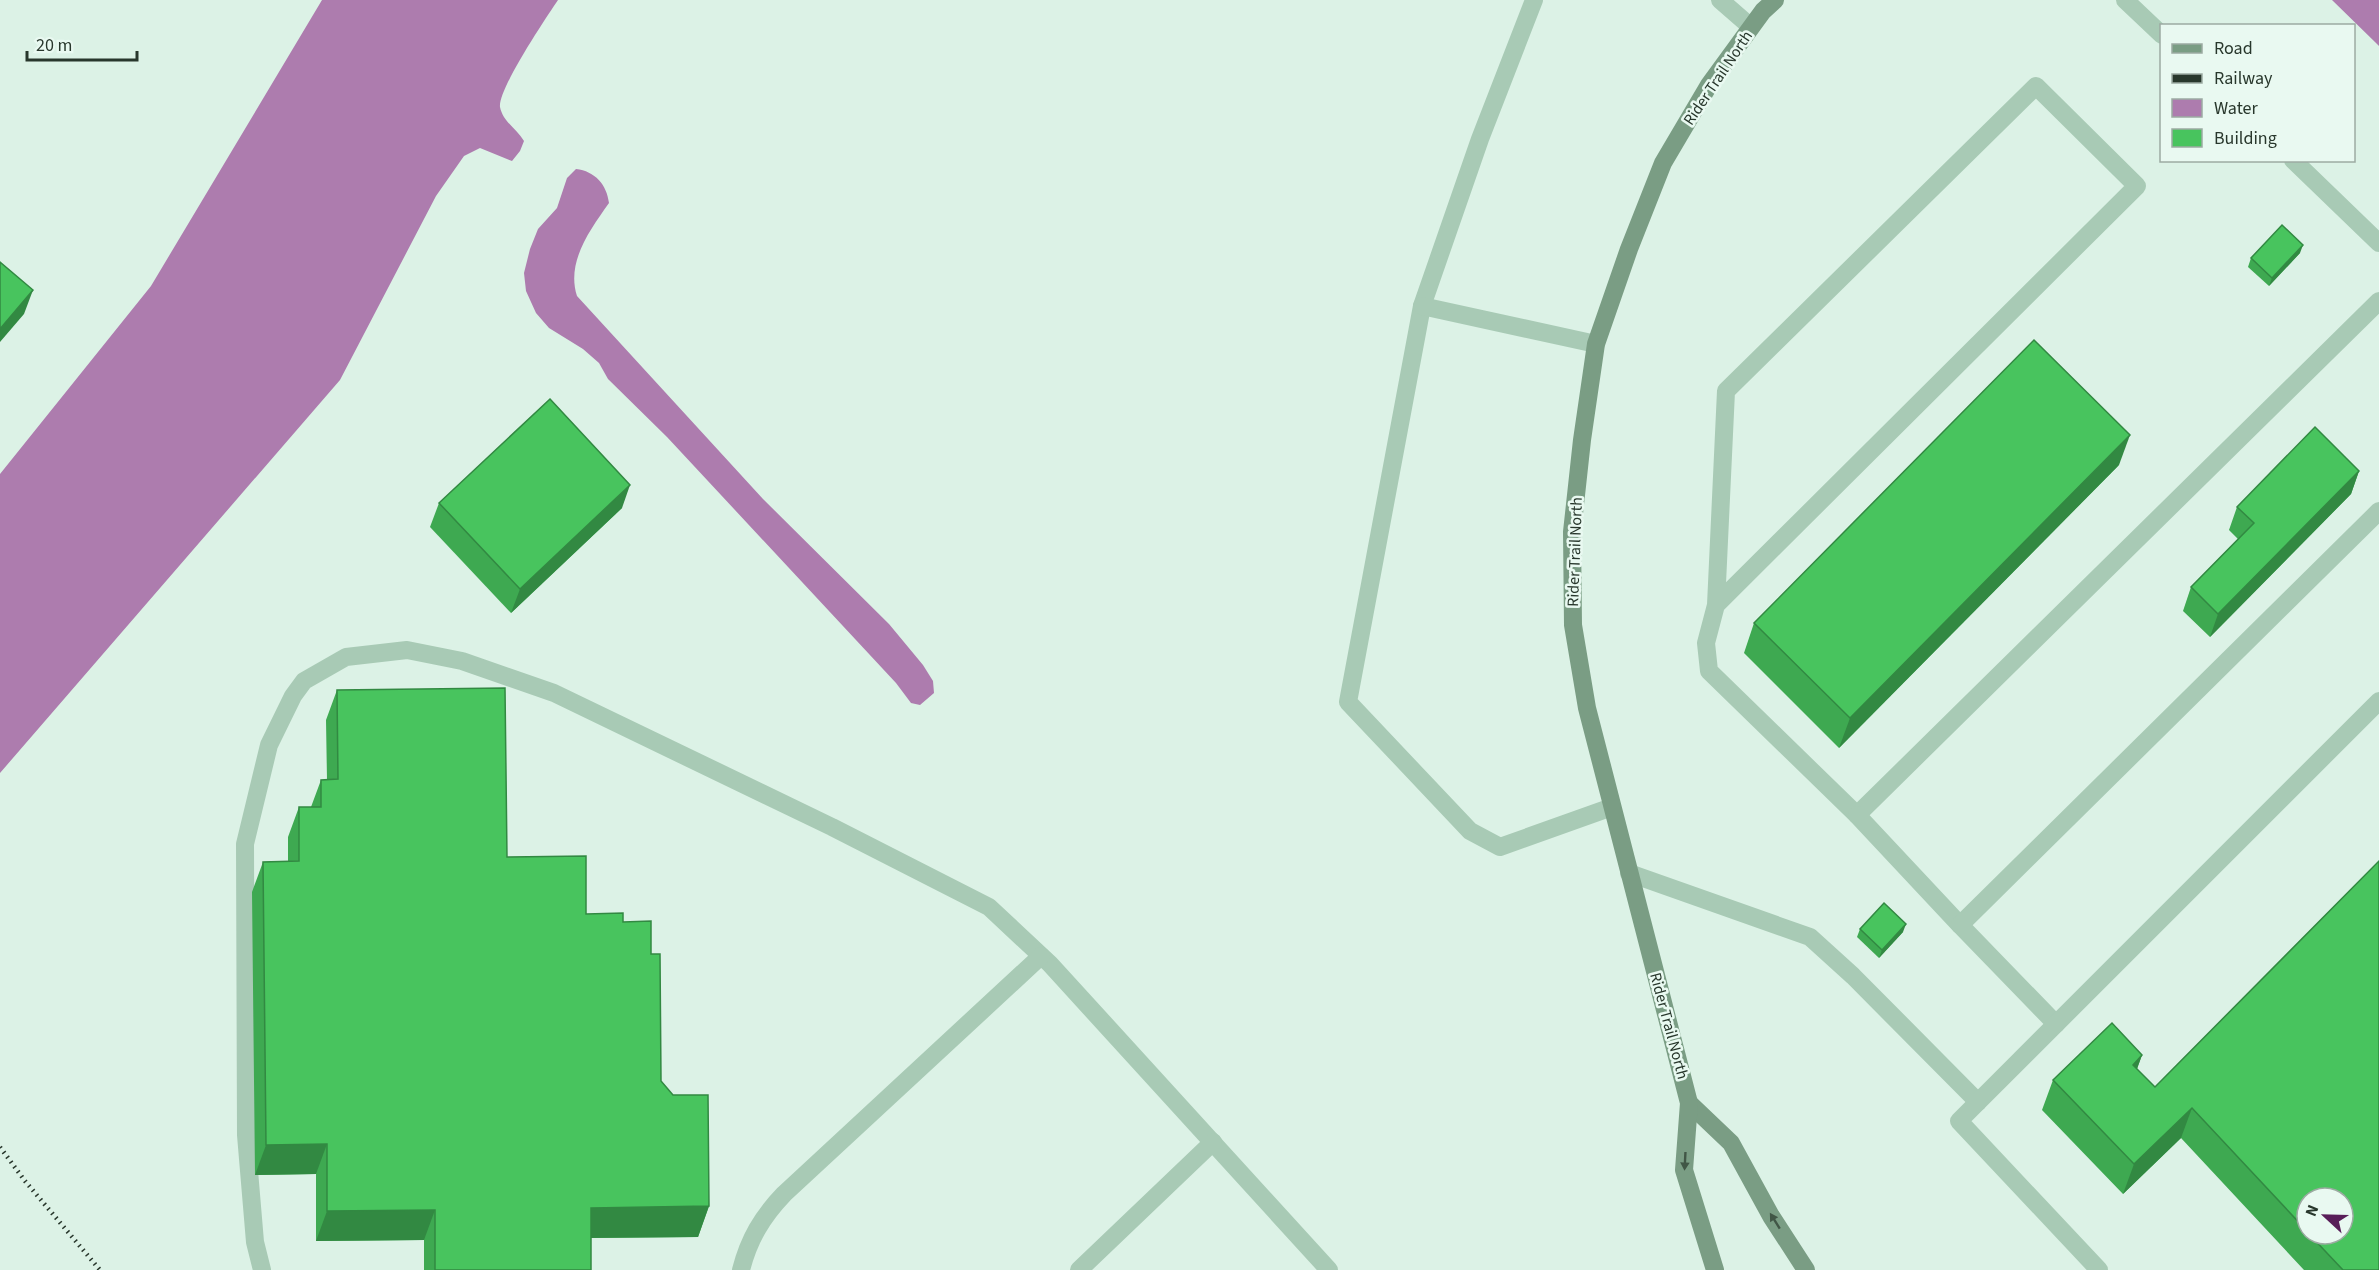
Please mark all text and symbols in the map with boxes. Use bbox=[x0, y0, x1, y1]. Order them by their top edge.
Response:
scale bar bbox=[27, 24, 136, 62]
legend bbox=[2160, 24, 2355, 162]
street label: Rider Trail North bbox=[1678, 26, 1758, 130]
text: 20 m bbox=[36, 33, 72, 58]
text: Road bbox=[2214, 36, 2253, 61]
text: Railway bbox=[2214, 66, 2273, 91]
text: Water bbox=[2214, 96, 2258, 121]
text: Building bbox=[2214, 126, 2277, 151]
street label: Rider Trail North bbox=[1562, 497, 1588, 607]
street label: Rider Trail North bbox=[1644, 970, 1694, 1082]
one-way arrow bbox=[1680, 1152, 1689, 1171]
north arrow bbox=[2295, 1186, 2355, 1246]
text: N bbox=[2300, 1202, 2324, 1220]
one-way arrow bbox=[1769, 1213, 1780, 1229]

